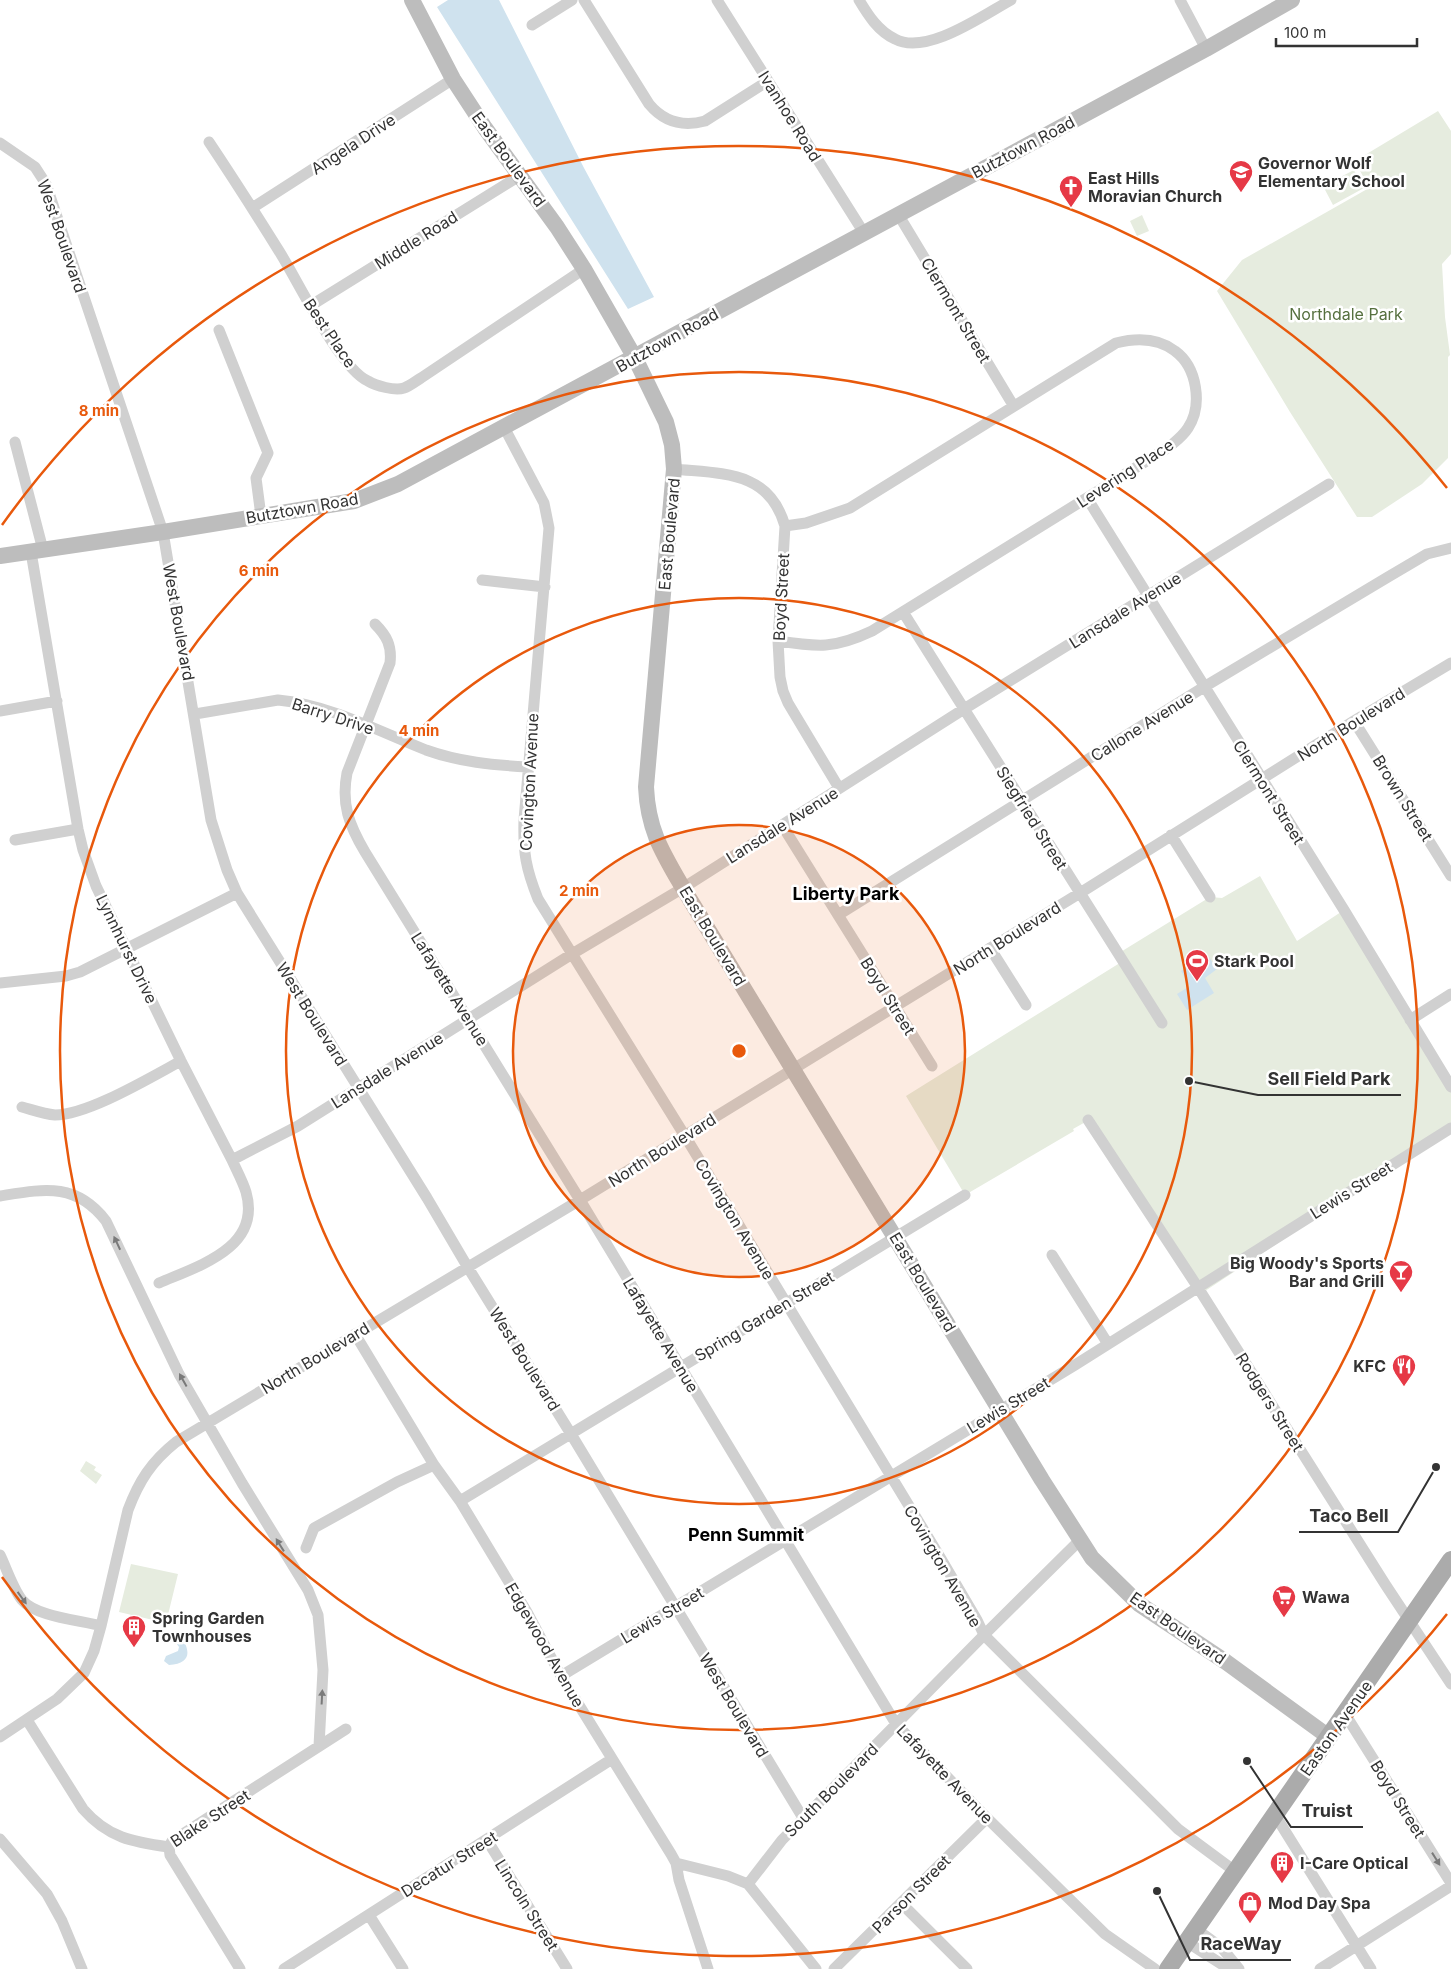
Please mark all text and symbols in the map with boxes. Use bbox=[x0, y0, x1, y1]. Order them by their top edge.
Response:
scale bar bbox=[1276, 15, 1417, 47]
text: 100 m bbox=[1284, 23, 1326, 42]
street label: Ivanhoe Road bbox=[754, 67, 826, 165]
street label: East Boulevard bbox=[468, 108, 550, 210]
street label: Angela Drive bbox=[307, 109, 399, 179]
street label: Butztown Road bbox=[968, 111, 1078, 183]
place label: Governor Wolf Elementary School bbox=[1258, 153, 1405, 191]
school or university icon: Governor Wolf Elementary School bbox=[1228, 159, 1254, 193]
place label: East Hills Moravian Church bbox=[1088, 168, 1222, 206]
church icon: East Hills Moravian Church bbox=[1058, 174, 1084, 208]
street label: West Boulevard bbox=[33, 177, 91, 295]
street label: Middle Road bbox=[371, 207, 461, 273]
street label: Clermont Street bbox=[917, 254, 995, 366]
street label: Best Place bbox=[299, 294, 361, 372]
street label: Butztown Road bbox=[612, 304, 722, 376]
park label: Northdale Park bbox=[1289, 304, 1403, 324]
text: 8 min bbox=[79, 401, 119, 420]
street label: Levering Place bbox=[1073, 434, 1177, 512]
street label: East Boulevard bbox=[654, 477, 684, 591]
street label: Butztown Road bbox=[244, 488, 360, 528]
street label: Boyd Street bbox=[769, 553, 793, 641]
text: 6 min bbox=[239, 561, 279, 580]
street label: West Boulevard bbox=[159, 562, 199, 682]
street label: Lansdale Avenue bbox=[1065, 567, 1185, 653]
street label: North Boulevard bbox=[1294, 683, 1408, 765]
street label: Callone Avenue bbox=[1087, 686, 1197, 766]
street label: Barry Drive bbox=[289, 693, 377, 739]
street label: Covington Avenue bbox=[515, 713, 543, 851]
text: 4 min bbox=[399, 721, 439, 740]
street label: Clermont Street bbox=[1229, 736, 1309, 848]
street label: Brown Street bbox=[1369, 751, 1437, 845]
street label: Siegfried Street bbox=[992, 763, 1072, 873]
street label: Lansdale Avenue bbox=[722, 782, 842, 868]
text: 2 min bbox=[559, 881, 599, 900]
street label: East Boulevard bbox=[675, 883, 751, 989]
district label: Liberty Park bbox=[793, 883, 900, 904]
street label: Lynnhurst Drive bbox=[92, 891, 162, 1007]
street label: North Boulevard bbox=[950, 897, 1064, 979]
street label: Lafayette Avenue bbox=[407, 928, 493, 1050]
sports icon: Stark Pool bbox=[1184, 948, 1210, 982]
place label: Stark Pool bbox=[1214, 951, 1294, 971]
street label: Boyd Street bbox=[856, 953, 920, 1039]
street label: West Boulevard bbox=[272, 959, 352, 1069]
street label: Lansdale Avenue bbox=[327, 1027, 447, 1113]
centre of rings bbox=[730, 1042, 748, 1060]
callout: Sell Field Park bbox=[1258, 1062, 1401, 1095]
text: Sell Field Park bbox=[1267, 1068, 1391, 1089]
street label: North Boulevard bbox=[605, 1109, 719, 1191]
street label: Covington Avenue bbox=[691, 1155, 779, 1283]
street label: Lewis Street bbox=[1306, 1157, 1396, 1223]
street label: East Boulevard bbox=[885, 1229, 961, 1335]
one-way arrow bbox=[113, 1236, 121, 1250]
place label: Big Woody's Sports Bar and Grill bbox=[1230, 1253, 1384, 1291]
bar icon: Big Woody's Sports Bar and Grill bbox=[1388, 1259, 1414, 1293]
street label: Spring Garden Street bbox=[691, 1267, 837, 1365]
street label: Lafayette Avenue bbox=[619, 1274, 703, 1396]
street label: West Boulevard bbox=[485, 1304, 565, 1414]
street label: North Boulevard bbox=[257, 1318, 373, 1398]
street label: Rodgers Street bbox=[1232, 1349, 1308, 1455]
restaurant icon: KFC bbox=[1391, 1353, 1417, 1387]
place label: KFC bbox=[1353, 1356, 1386, 1376]
street label: Lewis Street bbox=[963, 1372, 1053, 1438]
one-way arrow bbox=[178, 1374, 187, 1387]
callout: Taco Bell bbox=[1299, 1499, 1398, 1532]
street label: Covington Avenue bbox=[900, 1501, 986, 1631]
text: Taco Bell bbox=[1309, 1505, 1389, 1526]
district label: Penn Summit bbox=[688, 1524, 805, 1545]
one-way arrow bbox=[276, 1538, 285, 1551]
street label: Edgewood Avenue bbox=[501, 1579, 589, 1711]
street label: Lewis Street bbox=[617, 1582, 707, 1648]
supermarket icon: Wawa bbox=[1271, 1584, 1297, 1618]
street label: East Boulevard bbox=[1126, 1587, 1230, 1669]
place label: Wawa bbox=[1302, 1587, 1350, 1607]
one-way arrow bbox=[17, 1591, 27, 1605]
place label: Spring Garden Townhouses bbox=[152, 1608, 264, 1646]
building icon: Spring Garden Townhouses bbox=[121, 1614, 147, 1648]
street label: West Boulevard bbox=[695, 1649, 773, 1761]
street label: Easton Avenue bbox=[1296, 1676, 1376, 1780]
one-way arrow bbox=[318, 1689, 326, 1705]
street label: Lafayette Avenue bbox=[893, 1720, 997, 1828]
street label: South Boulevard bbox=[780, 1739, 882, 1841]
street label: Boyd Street bbox=[1366, 1756, 1430, 1842]
street label: Blake Street bbox=[167, 1785, 253, 1851]
callout: Truist bbox=[1291, 1794, 1363, 1827]
text: Truist bbox=[1301, 1800, 1353, 1821]
street label: Decatur Street bbox=[397, 1826, 501, 1902]
building icon: I-Care Optical bbox=[1269, 1850, 1295, 1884]
street label: Parson Street bbox=[868, 1851, 954, 1937]
place label: I-Care Optical bbox=[1300, 1853, 1408, 1873]
one-way arrow bbox=[1432, 1853, 1441, 1866]
street label: Lincoln Street bbox=[491, 1856, 563, 1954]
shop icon: Mod Day Spa bbox=[1237, 1890, 1263, 1924]
place label: Mod Day Spa bbox=[1268, 1893, 1371, 1913]
callout: RaceWay bbox=[1190, 1927, 1291, 1960]
text: RaceWay bbox=[1200, 1933, 1282, 1954]

